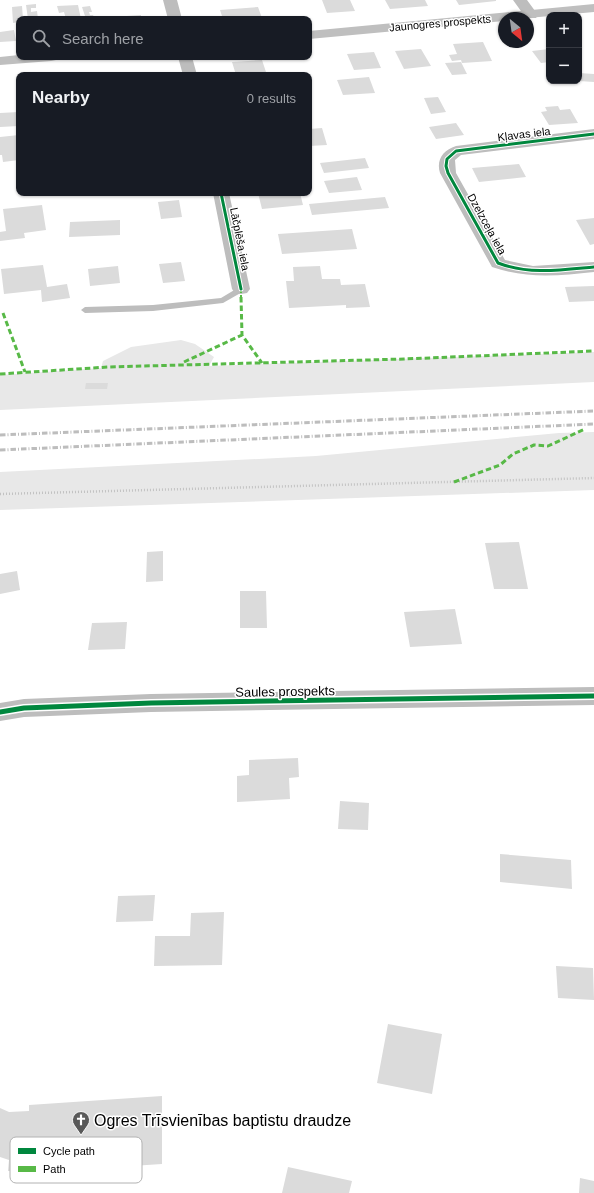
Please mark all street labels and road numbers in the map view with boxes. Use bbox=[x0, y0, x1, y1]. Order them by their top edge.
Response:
street label: Jaunogres prospekts bbox=[389, 13, 492, 33]
street label: Kļavas iela bbox=[497, 125, 552, 143]
street label: Dzelzceļa iela bbox=[465, 191, 509, 257]
street label: Lāčplēša iela bbox=[228, 206, 252, 273]
street label: Saules prospekts bbox=[235, 683, 335, 700]

